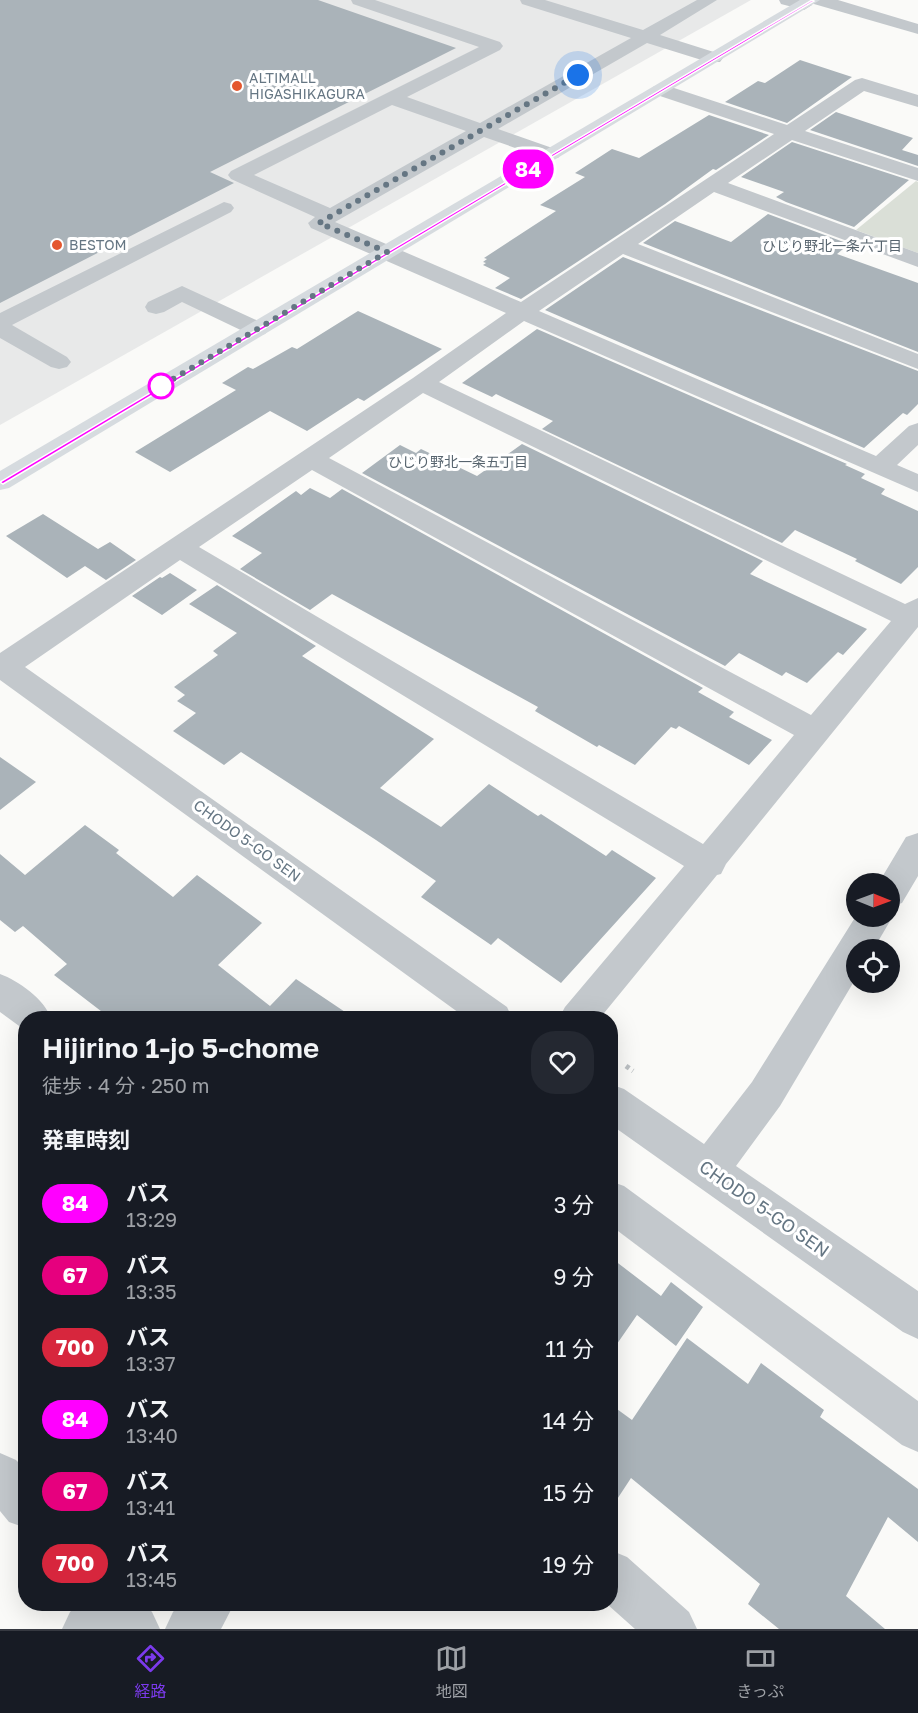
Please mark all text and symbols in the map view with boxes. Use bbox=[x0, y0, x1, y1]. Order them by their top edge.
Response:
your location bbox=[563, 60, 593, 90]
place label: ALTIMALL HIGASHIKAGURA bbox=[249, 69, 366, 102]
marker: ALTIMALL HIGASHIKAGURA bbox=[230, 79, 244, 93]
line badge: 84 bbox=[501, 150, 555, 188]
text: 84 bbox=[515, 156, 541, 182]
place label: BESTOM bbox=[69, 236, 127, 253]
district label: ひじり野北一条六丁目 bbox=[762, 237, 902, 254]
marker: BESTOM bbox=[50, 238, 64, 252]
unlabelled marker bbox=[148, 373, 174, 399]
district label: ひじり野北一条五丁目 bbox=[388, 453, 528, 470]
street label: CHODO 5-GO SEN bbox=[191, 795, 305, 885]
north arrow bbox=[846, 873, 900, 927]
map controls bbox=[846, 873, 900, 993]
button: locate bbox=[846, 939, 900, 993]
text: Hijirino 1-jo 5-chome bbox=[42, 1031, 319, 1064]
button: heart bbox=[531, 1031, 594, 1094]
text: 徒歩 · 4 分 · 250 m bbox=[42, 1073, 210, 1097]
text: 発車時刻 bbox=[42, 1126, 130, 1153]
street label: CHODO 5-GO SEN bbox=[695, 1155, 834, 1261]
text: バス bbox=[126, 1179, 170, 1206]
text: 84 bbox=[62, 1190, 88, 1216]
text: 3 分 bbox=[554, 1191, 594, 1218]
text: 13:29 bbox=[126, 1207, 177, 1231]
text: バス bbox=[126, 1251, 170, 1278]
text: 67 bbox=[63, 1262, 87, 1288]
text: 9 分 bbox=[553, 1263, 594, 1290]
text: 13:35 bbox=[126, 1279, 177, 1303]
text: バス bbox=[126, 1323, 170, 1350]
text: 700 bbox=[56, 1334, 94, 1360]
text: 11 分 bbox=[545, 1335, 594, 1362]
text: 13:37 bbox=[126, 1351, 176, 1375]
text: バス bbox=[126, 1395, 170, 1422]
text: 84 bbox=[62, 1406, 88, 1432]
text: 14 分 bbox=[542, 1407, 594, 1434]
text: 13:40 bbox=[126, 1423, 178, 1447]
text: バス bbox=[126, 1467, 170, 1494]
text: 67 bbox=[63, 1478, 87, 1504]
text: 15 分 bbox=[543, 1479, 594, 1506]
text: 13:41 bbox=[126, 1495, 175, 1519]
text: バス bbox=[126, 1539, 170, 1566]
text: 700 bbox=[56, 1550, 94, 1576]
text: 19 分 bbox=[543, 1551, 594, 1578]
text: 13:45 bbox=[126, 1567, 177, 1591]
tab: 経路 bbox=[134, 1642, 167, 1702]
tab: 地図 bbox=[435, 1642, 468, 1702]
tab: きっぷ bbox=[737, 1642, 784, 1702]

